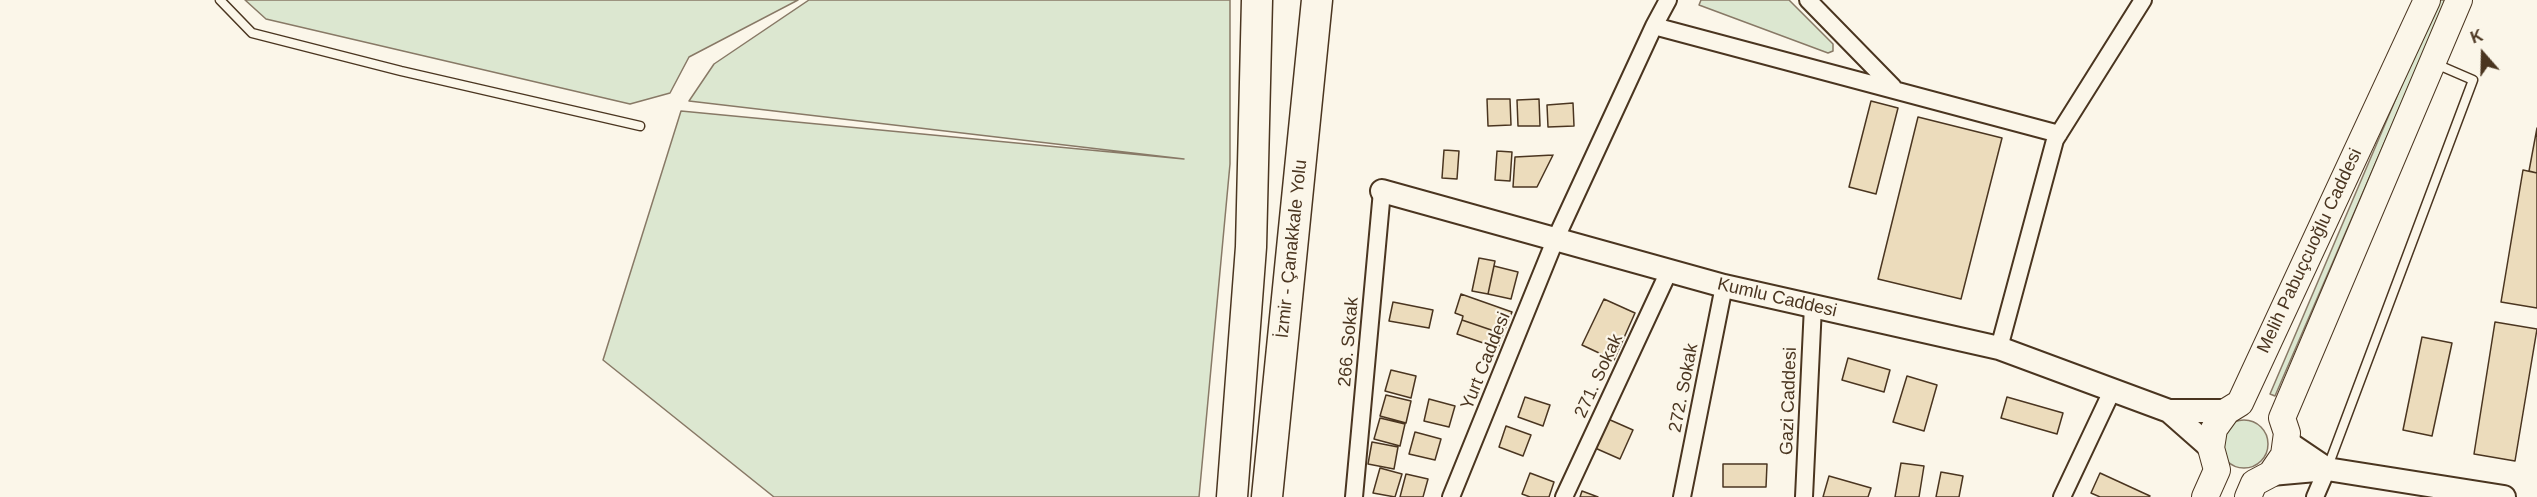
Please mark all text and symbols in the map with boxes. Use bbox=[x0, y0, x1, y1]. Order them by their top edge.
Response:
north arrow bbox=[2453, 24, 2513, 84]
text: K bbox=[2468, 27, 2485, 47]
street label: Melih Pabuçcuoğlu Caddesi bbox=[2253, 145, 2367, 357]
street label: İzmir - Çanakkale Yolu bbox=[1272, 159, 1312, 339]
street label: Kumlu Caddesi bbox=[1715, 274, 1839, 322]
street label: 266. Sokak bbox=[1334, 296, 1364, 388]
street label: Yurt Caddesi bbox=[1457, 309, 1515, 413]
street label: 271. Sokak bbox=[1570, 331, 1628, 421]
street label: 272. Sokak bbox=[1665, 342, 1703, 434]
street label: Gazi Caddesi bbox=[1776, 347, 1802, 455]

